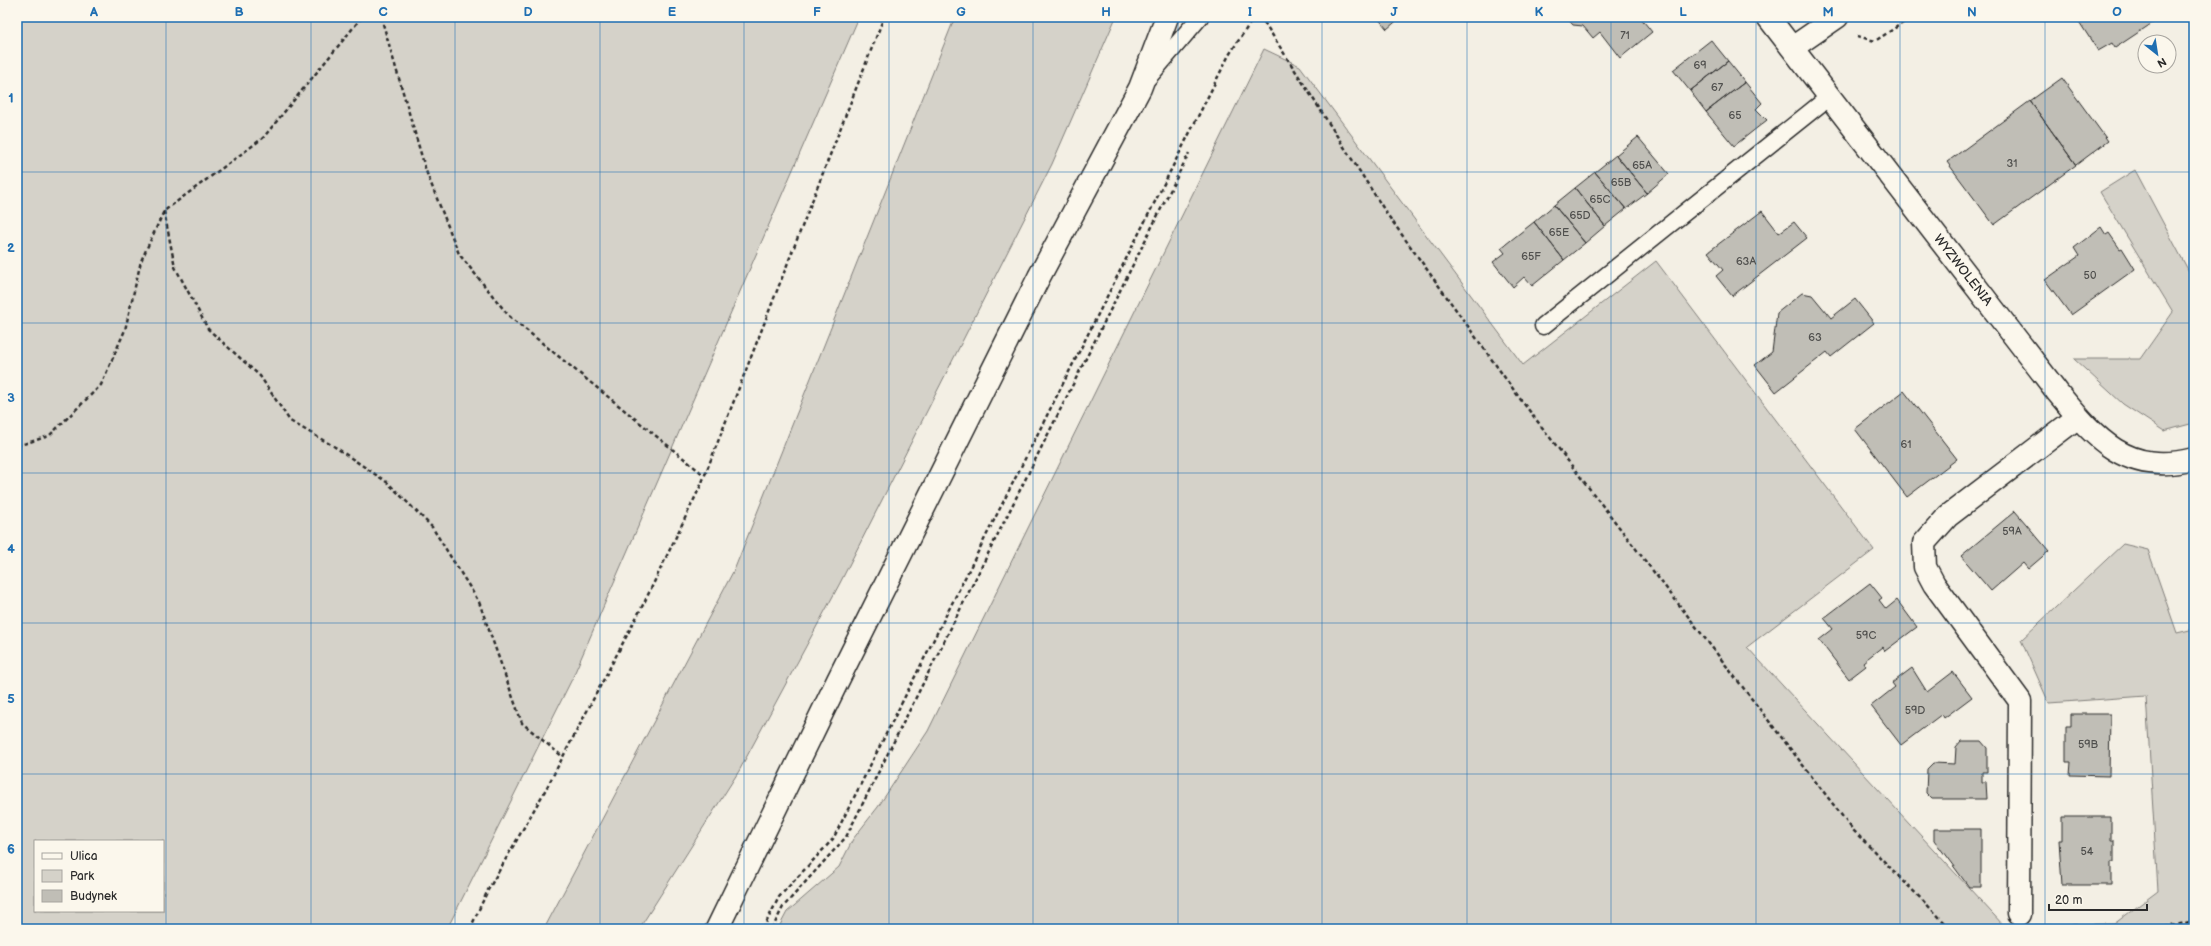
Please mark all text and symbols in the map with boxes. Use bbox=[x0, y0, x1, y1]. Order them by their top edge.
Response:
text: A bbox=[89, 4, 98, 20]
text: B bbox=[234, 4, 244, 20]
text: C bbox=[378, 4, 388, 20]
text: D bbox=[523, 4, 533, 20]
text: E bbox=[668, 4, 677, 20]
text: F bbox=[813, 4, 821, 20]
text: G bbox=[956, 4, 966, 20]
text: H bbox=[1101, 4, 1111, 20]
text: I bbox=[1248, 4, 1252, 20]
text: J bbox=[1390, 4, 1398, 20]
text: K bbox=[1535, 4, 1544, 20]
text: L bbox=[1679, 4, 1687, 20]
text: M bbox=[1822, 4, 1834, 20]
text: N bbox=[1967, 4, 1977, 20]
text: O bbox=[2112, 4, 2122, 20]
house number: 71 bbox=[1620, 29, 1630, 42]
north arrow bbox=[2137, 34, 2177, 74]
text: N bbox=[2155, 55, 2169, 70]
house number: 69 bbox=[1693, 59, 1707, 72]
house number: 67 bbox=[1711, 81, 1724, 94]
text: 1 bbox=[8, 90, 14, 106]
house number: 65 bbox=[1728, 109, 1742, 122]
house number: 31 bbox=[2006, 157, 2018, 170]
house number: 65A bbox=[1632, 159, 1652, 172]
house number: 65B bbox=[1611, 176, 1632, 189]
house number: 65C bbox=[1590, 193, 1611, 206]
house number: 65D bbox=[1569, 209, 1591, 222]
house number: 65E bbox=[1549, 226, 1569, 239]
street label: WYZWOLENIA bbox=[1930, 231, 1996, 309]
text: 2 bbox=[7, 240, 15, 256]
house number: 65F bbox=[1521, 250, 1541, 263]
house number: 63A bbox=[1736, 255, 1756, 268]
house number: 50 bbox=[2084, 269, 2097, 282]
house number: 63 bbox=[1808, 331, 1822, 344]
text: 3 bbox=[7, 390, 15, 406]
house number: 61 bbox=[1901, 438, 1911, 451]
house number: 59A bbox=[2002, 525, 2022, 538]
text: 4 bbox=[7, 541, 15, 557]
house number: 59C bbox=[1856, 629, 1876, 642]
text: 5 bbox=[7, 691, 15, 707]
house number: 59D bbox=[1905, 704, 1925, 717]
house number: 59B bbox=[2078, 738, 2099, 751]
legend bbox=[34, 840, 164, 912]
text: 6 bbox=[7, 841, 15, 857]
house number: 54 bbox=[2080, 845, 2094, 858]
text: Ulica bbox=[70, 849, 98, 864]
text: Park bbox=[70, 869, 94, 884]
scale bar bbox=[2049, 886, 2147, 912]
text: Budynek bbox=[70, 889, 117, 904]
text: 20 m bbox=[2055, 893, 2082, 908]

